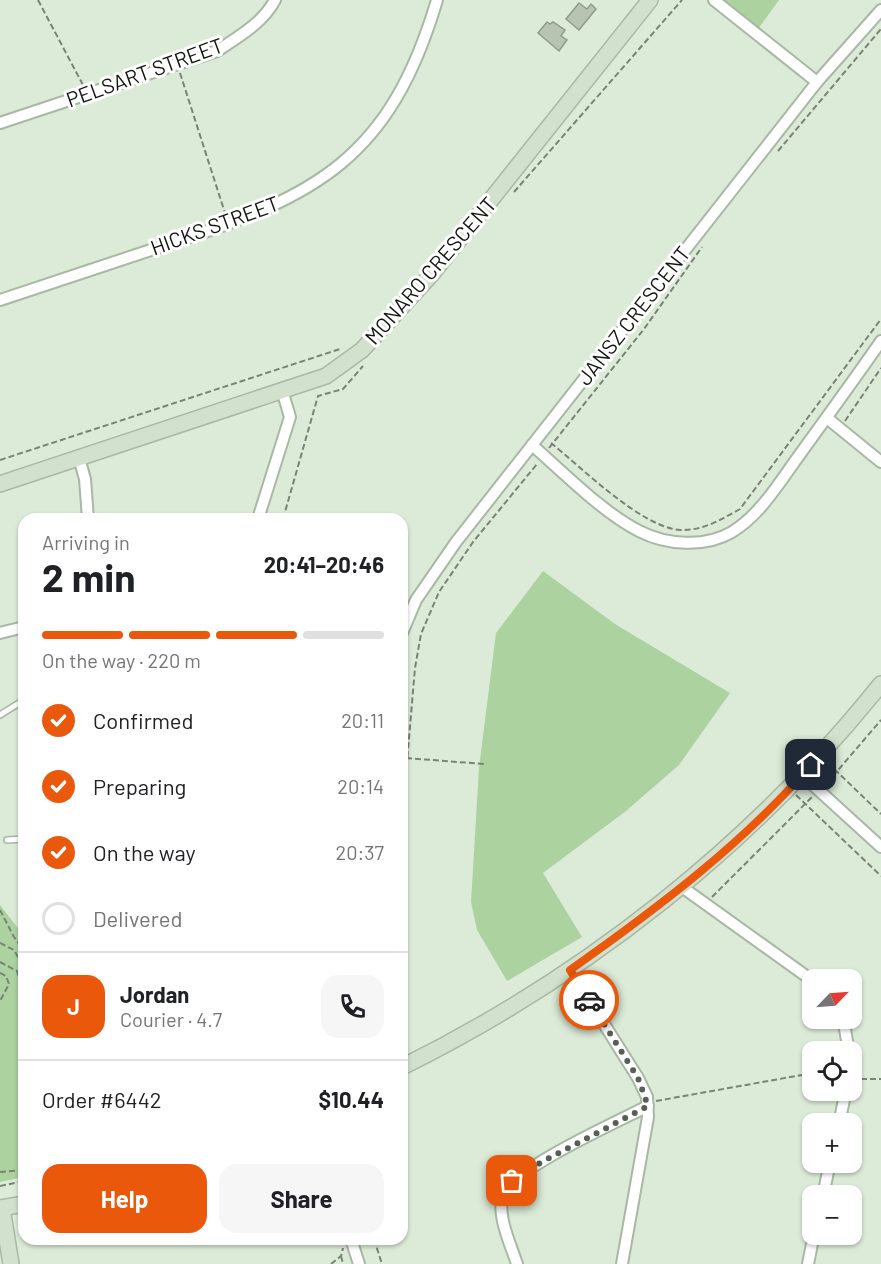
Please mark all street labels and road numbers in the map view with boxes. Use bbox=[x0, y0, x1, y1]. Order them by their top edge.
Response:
street label: PELSART STREET bbox=[63, 32, 226, 112]
street label: HICKS STREET bbox=[147, 190, 282, 259]
street label: MONARO CRESCENT bbox=[359, 191, 501, 349]
street label: JANSZ CRESCENT bbox=[571, 241, 695, 389]

